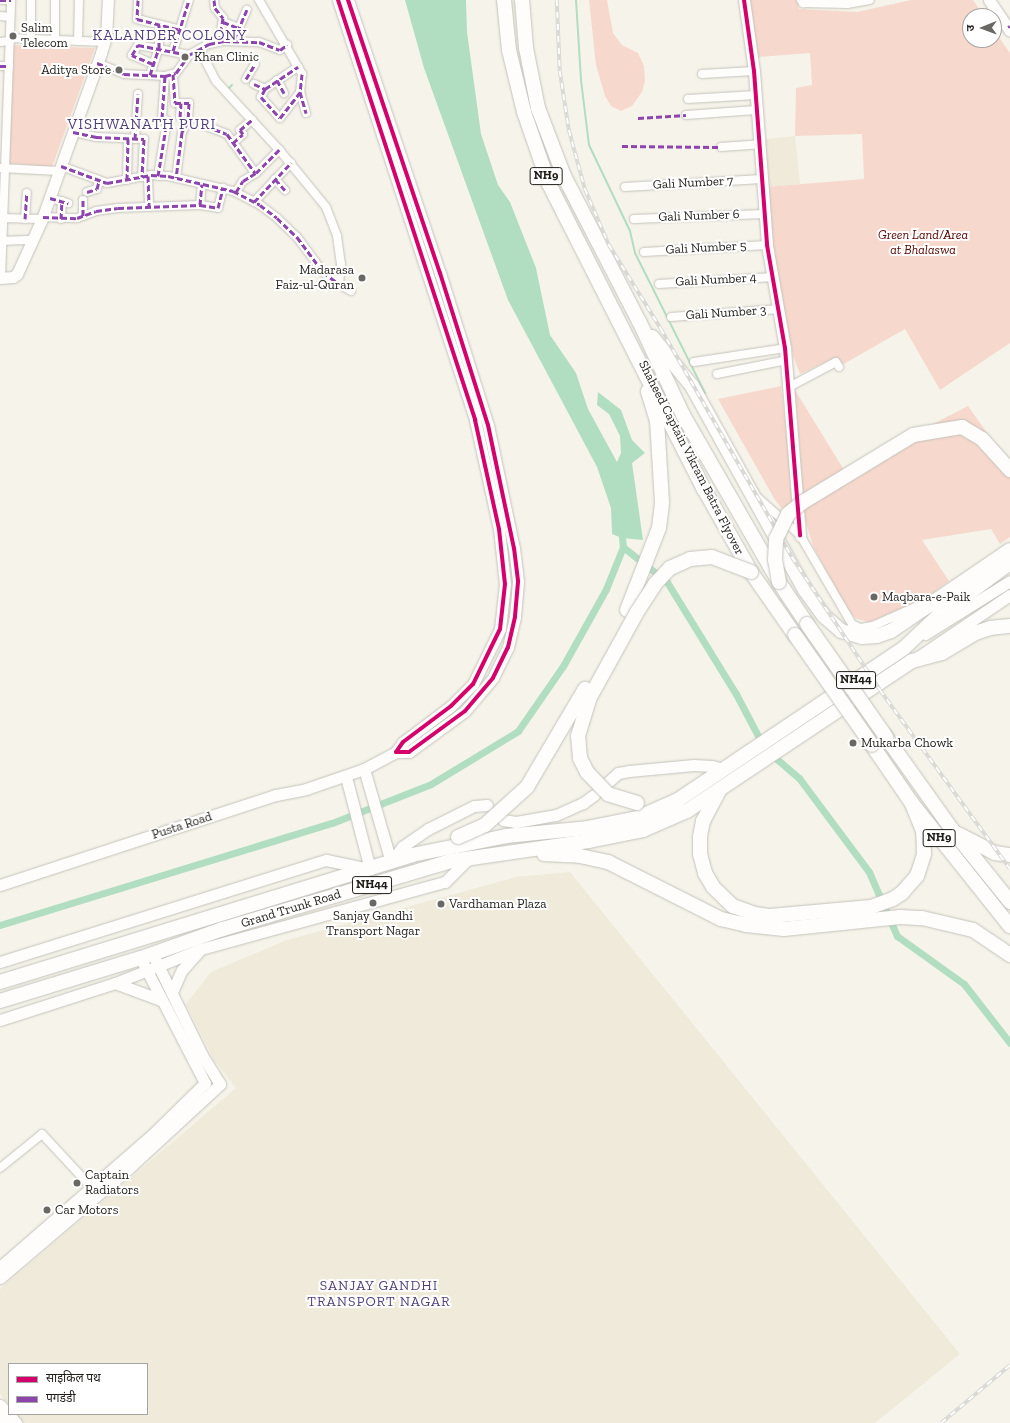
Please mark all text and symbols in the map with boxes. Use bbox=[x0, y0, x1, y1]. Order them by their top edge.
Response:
north arrow bbox=[962, 8, 1002, 48]
place label: Salim Telecom bbox=[21, 21, 68, 52]
text: उ bbox=[964, 25, 977, 32]
district label: KALANDER COLONY bbox=[93, 27, 247, 45]
marker: Salim Telecom bbox=[8, 31, 18, 41]
place label: Khan Clinic bbox=[194, 49, 259, 65]
marker: Khan Clinic bbox=[179, 51, 191, 63]
place label: Aditya Store bbox=[41, 62, 111, 78]
marker: Aditya Store bbox=[114, 65, 124, 75]
district label: VISHWANATH PURI bbox=[68, 116, 216, 134]
road number: NH9 bbox=[529, 166, 563, 186]
street label: Gali Number 7 bbox=[652, 173, 734, 193]
street label: Gali Number 6 bbox=[658, 207, 740, 225]
park label: Green Land/Area at Bhalaswa bbox=[878, 228, 968, 259]
street label: Gali Number 5 bbox=[665, 238, 747, 258]
place label: Madarasa Faiz-ul-Quran bbox=[276, 263, 354, 294]
street label: Gali Number 4 bbox=[675, 270, 757, 290]
marker: Madarasa Faiz-ul-Quran bbox=[357, 273, 367, 283]
street label: Gali Number 3 bbox=[685, 302, 767, 324]
street label: Shaheed Captain Vikram Batra Flyover bbox=[635, 358, 747, 558]
place label: Maqbara-e-Paik bbox=[882, 589, 970, 605]
marker: Maqbara-e-Paik bbox=[869, 592, 879, 602]
road number: NH44 bbox=[836, 670, 876, 690]
place label: Mukarba Chowk bbox=[861, 735, 953, 751]
marker: Mukarba Chowk bbox=[848, 738, 858, 748]
street label: Pusta Road bbox=[150, 809, 214, 843]
road number: NH9 bbox=[922, 828, 956, 848]
road number: NH44 bbox=[352, 875, 392, 895]
street label: Grand Trunk Road bbox=[239, 886, 343, 932]
place label: Vardhaman Plaza bbox=[449, 896, 546, 912]
marker: Sanjay Gandhi Transport Nagar bbox=[368, 898, 378, 908]
marker: Vardhaman Plaza bbox=[436, 899, 446, 909]
place label: Sanjay Gandhi Transport Nagar bbox=[326, 909, 420, 940]
place label: Captain Radiators bbox=[85, 1168, 139, 1199]
marker: Captain Radiators bbox=[72, 1178, 82, 1188]
place label: Car Motors bbox=[55, 1202, 119, 1218]
marker: Car Motors bbox=[42, 1205, 52, 1215]
district label: SANJAY GANDHI TRANSPORT NAGAR bbox=[307, 1278, 451, 1310]
legend bbox=[8, 1363, 148, 1415]
text: साइकिल पथ bbox=[46, 1371, 101, 1385]
text: पगडंडी bbox=[46, 1391, 76, 1405]

